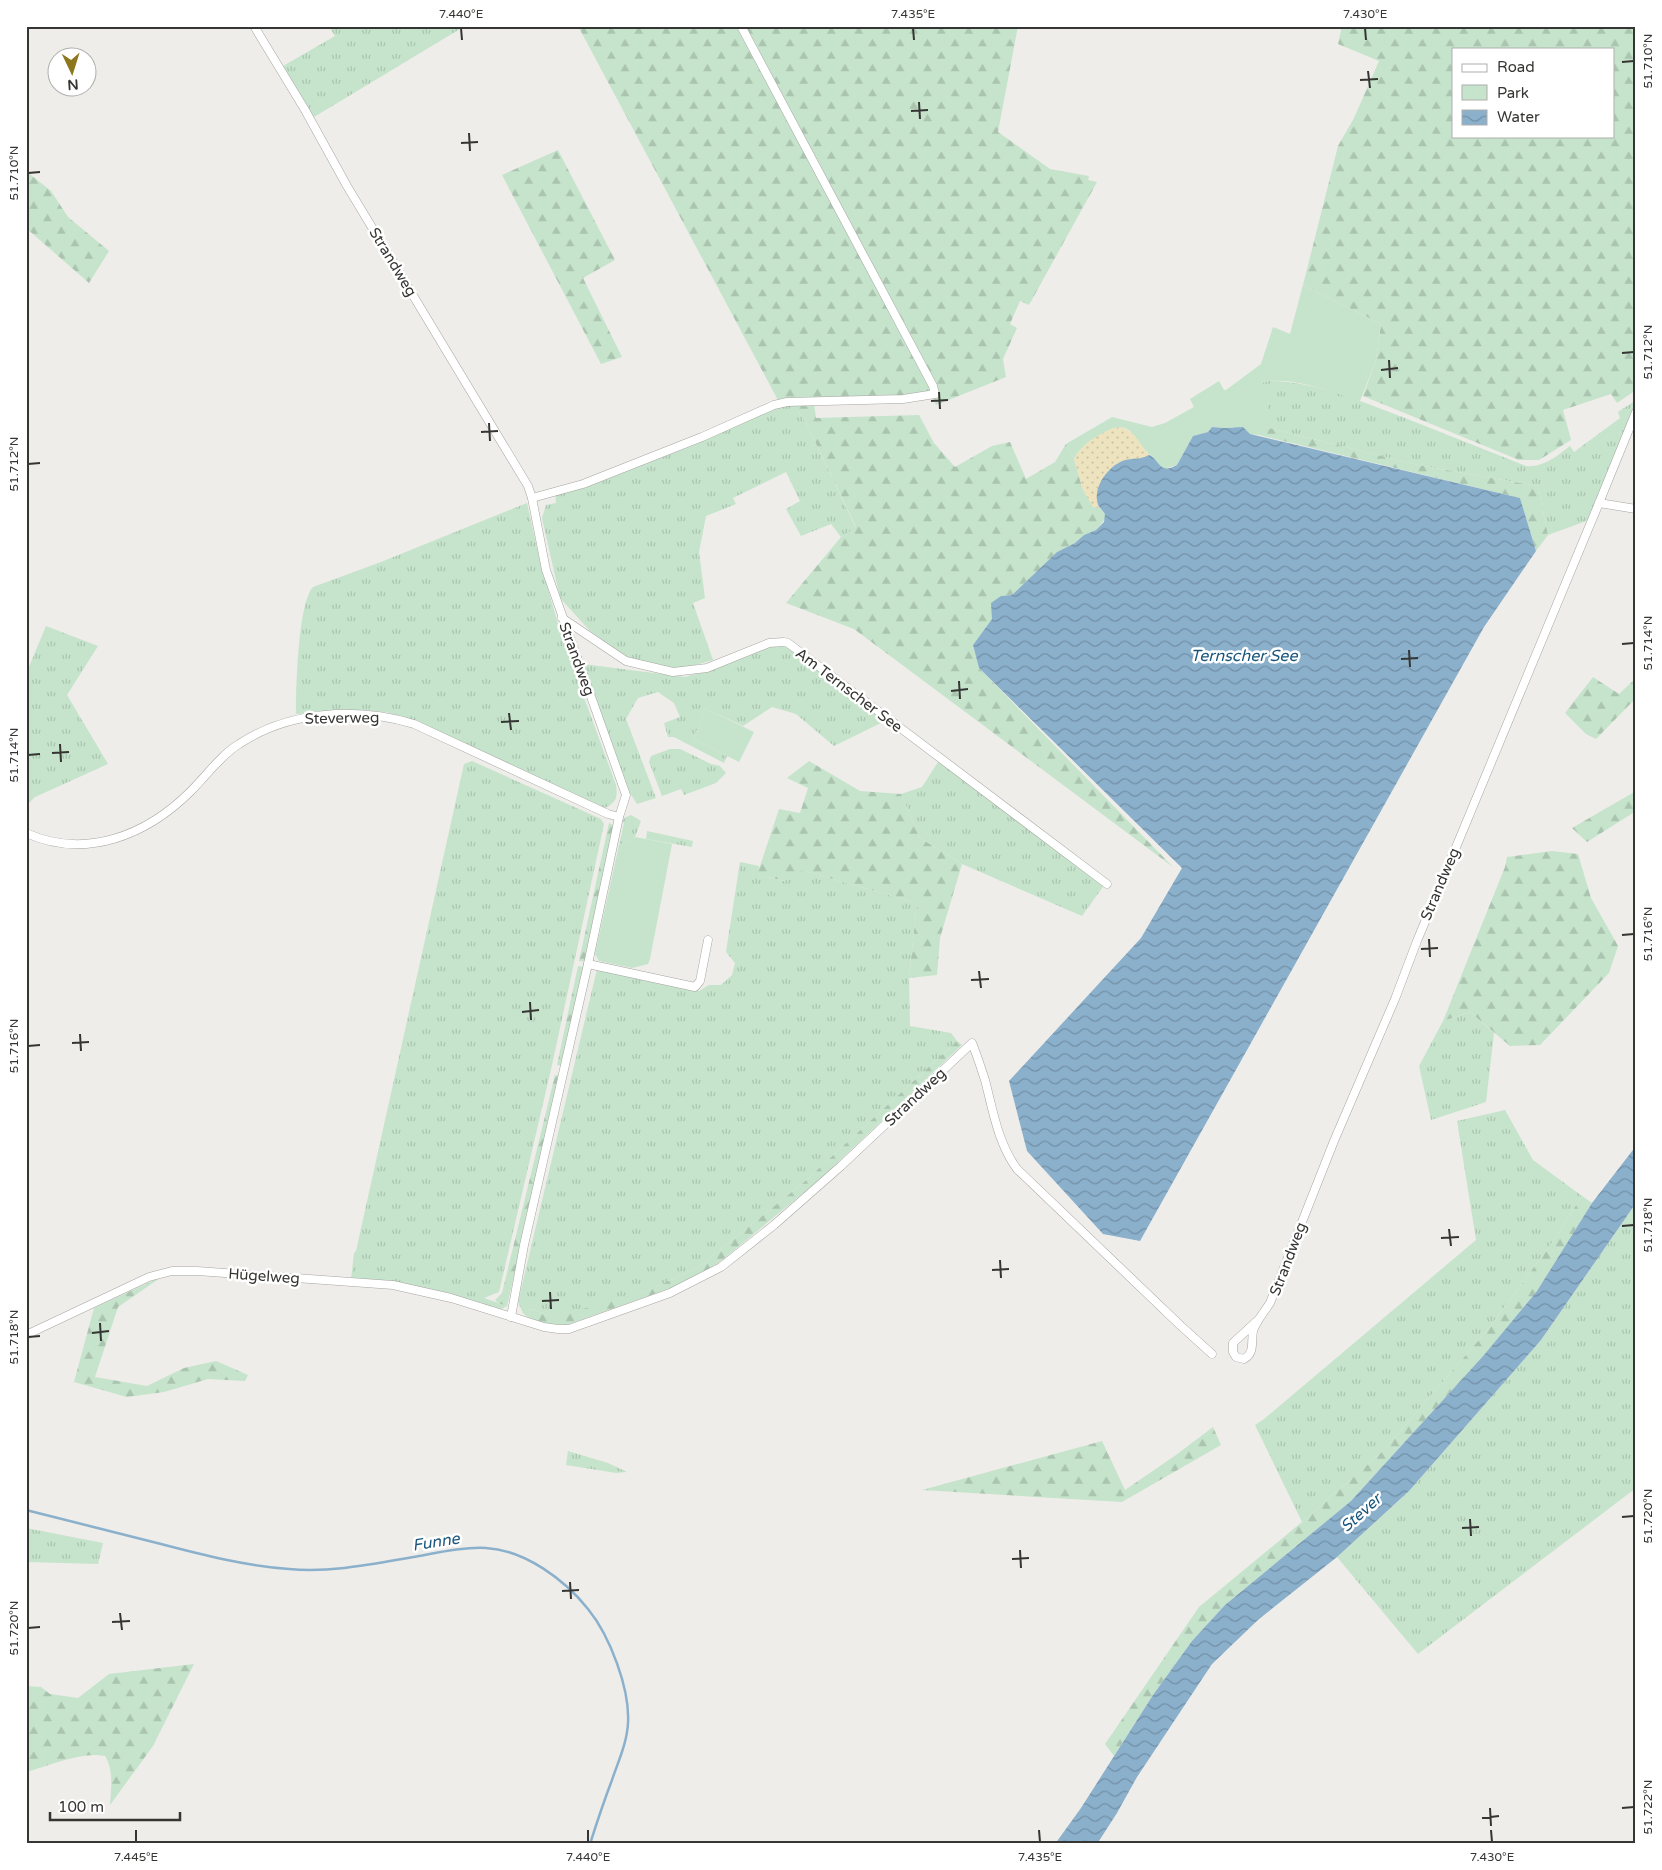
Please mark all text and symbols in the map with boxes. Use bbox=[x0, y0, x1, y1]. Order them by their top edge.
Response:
text: 7.440°E bbox=[439, 7, 484, 21]
text: 7.435°E bbox=[891, 7, 936, 21]
text: 7.430°E bbox=[1343, 7, 1388, 21]
text: 51.710°N bbox=[1641, 34, 1655, 88]
north arrow bbox=[48, 48, 98, 98]
legend bbox=[1452, 48, 1614, 138]
text: Road bbox=[1497, 58, 1535, 76]
text: N bbox=[67, 76, 79, 93]
text: Park bbox=[1497, 84, 1529, 102]
text: Water bbox=[1497, 108, 1540, 126]
text: 51.710°N bbox=[7, 146, 21, 200]
street label: Strandweg bbox=[365, 224, 421, 300]
text: 51.712°N bbox=[1641, 325, 1655, 379]
text: 51.712°N bbox=[7, 437, 21, 491]
text: 51.714°N bbox=[1641, 616, 1655, 670]
street label: Strandweg bbox=[555, 620, 599, 698]
street label: Am Ternscher See bbox=[792, 644, 906, 736]
water label: Ternscher See bbox=[1191, 646, 1298, 666]
street label: Steverweg bbox=[304, 708, 380, 728]
text: 51.714°N bbox=[7, 728, 21, 782]
street label: Strandweg bbox=[1417, 845, 1463, 923]
text: 51.716°N bbox=[1641, 907, 1655, 961]
text: 51.716°N bbox=[7, 1019, 21, 1073]
street label: Strandweg bbox=[881, 1064, 949, 1130]
text: 51.718°N bbox=[1641, 1198, 1655, 1252]
street label: Strandweg bbox=[1266, 1220, 1310, 1298]
street label: Hügelweg bbox=[228, 1265, 300, 1287]
text: 51.718°N bbox=[7, 1310, 21, 1364]
water label: Stever bbox=[1336, 1488, 1387, 1537]
text: 51.720°N bbox=[1641, 1489, 1655, 1543]
water label: Funne bbox=[411, 1528, 462, 1556]
text: 51.720°N bbox=[7, 1601, 21, 1655]
text: 51.722°N bbox=[1641, 1780, 1655, 1834]
scale bar bbox=[50, 1790, 180, 1822]
text: 100 m bbox=[58, 1798, 104, 1816]
text: 7.445°E bbox=[114, 1850, 159, 1864]
text: 7.440°E bbox=[566, 1850, 611, 1864]
text: 7.435°E bbox=[1018, 1850, 1063, 1864]
text: 7.430°E bbox=[1470, 1850, 1515, 1864]

